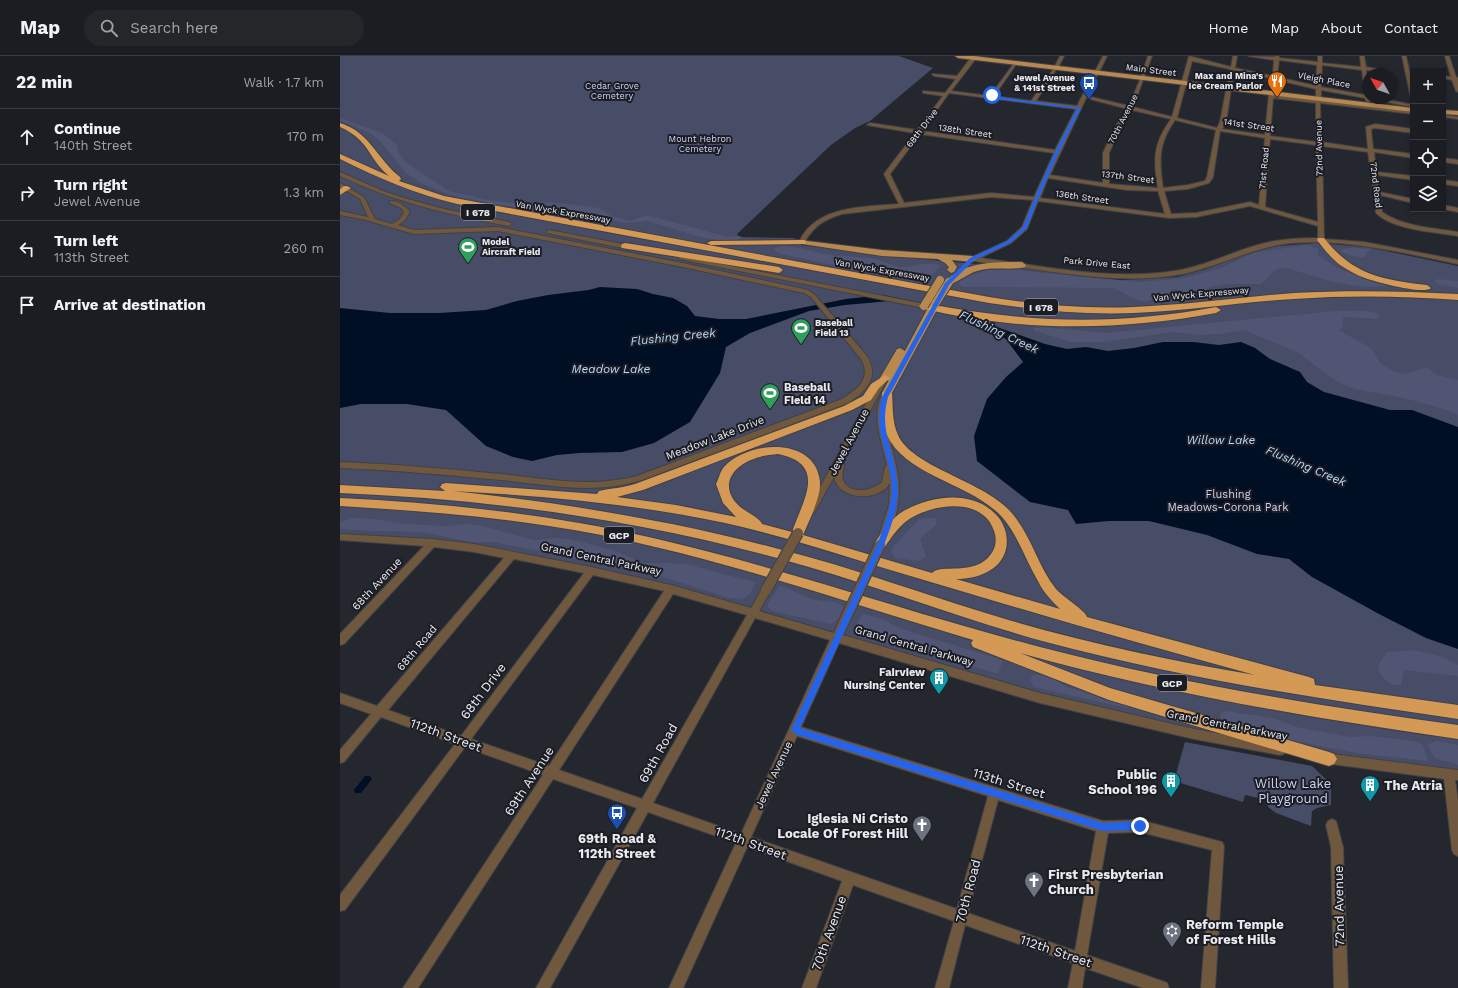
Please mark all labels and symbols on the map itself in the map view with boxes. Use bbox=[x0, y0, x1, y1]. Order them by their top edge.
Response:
street label: Main Street bbox=[1125, 62, 1177, 78]
north arrow bbox=[1362, 68, 1398, 104]
restaurant icon: Max and Mina's Ice Cream Parlor bbox=[1266, 70, 1288, 98]
street label: Vleigh Place bbox=[1297, 70, 1351, 90]
place label: Max and Mina's Ice Cream Parlor bbox=[1189, 71, 1263, 91]
bus stop icon: Jewel Avenue & 141st Street bbox=[1078, 72, 1100, 100]
place label: Jewel Avenue & 141st Street bbox=[1014, 73, 1075, 93]
park label: Cedar Grove Cemetery bbox=[585, 81, 639, 101]
route start bbox=[983, 86, 1001, 104]
street label: 70th Avenue bbox=[1106, 93, 1140, 145]
street label: 68th Drive bbox=[904, 107, 940, 149]
street label: 141st Street bbox=[1223, 116, 1275, 134]
street label: 72nd Avenue bbox=[1314, 120, 1324, 176]
street label: 138th Street bbox=[938, 122, 993, 140]
park label: Mount Hebron Cemetery bbox=[669, 134, 731, 154]
street label: 71st Road bbox=[1257, 147, 1271, 189]
street label: 72nd Road bbox=[1368, 161, 1384, 209]
street label: 137th Street bbox=[1101, 169, 1155, 185]
street label: 136th Street bbox=[1055, 188, 1110, 206]
street label: Van Wyck Expressway bbox=[515, 199, 612, 225]
road number: I 678 bbox=[461, 204, 495, 220]
sports icon: Model Aircraft Field bbox=[457, 236, 479, 264]
place label: Model Aircraft Field bbox=[482, 237, 541, 257]
street label: Park Drive East bbox=[1063, 255, 1131, 271]
street label: Van Wyck Expressway bbox=[834, 257, 931, 283]
street label: Van Wyck Expressway bbox=[1153, 285, 1250, 303]
road number: I 678 bbox=[1024, 299, 1058, 315]
water label: Flushing Creek bbox=[957, 308, 1041, 357]
sports icon: Baseball Field 13 bbox=[790, 317, 812, 345]
place label: Baseball Field 13 bbox=[815, 318, 853, 338]
water label: Flushing Creek bbox=[630, 326, 717, 348]
water label: Meadow Lake bbox=[572, 362, 651, 376]
place label: Baseball Field 14 bbox=[784, 381, 831, 407]
sports icon: Baseball Field 14 bbox=[759, 382, 781, 410]
street label: Jewel Avenue bbox=[826, 407, 872, 477]
street label: Meadow Lake Drive bbox=[664, 413, 766, 463]
water label: Willow Lake bbox=[1187, 433, 1256, 447]
water label: Flushing Creek bbox=[1264, 443, 1349, 489]
park label: Flushing Meadows-Corona Park bbox=[1168, 488, 1288, 514]
road number: GCP bbox=[604, 527, 634, 543]
street label: Grand Central Parkway bbox=[540, 540, 663, 578]
street label: 68th Avenue bbox=[349, 555, 405, 613]
street label: 68th Road bbox=[394, 623, 440, 673]
street label: Grand Central Parkway bbox=[853, 623, 975, 669]
street label: 68th Drive bbox=[457, 660, 509, 722]
place label: Fairview Nursing Center bbox=[844, 666, 925, 692]
building icon: Fairview Nursing Center bbox=[928, 667, 950, 695]
road number: GCP bbox=[1157, 675, 1187, 691]
street label: Grand Central Parkway bbox=[1165, 707, 1289, 743]
street label: 112th Street bbox=[408, 715, 484, 755]
street label: 69th Road bbox=[636, 721, 680, 785]
street label: Jewel Avenue bbox=[753, 739, 795, 811]
street label: 69th Avenue bbox=[501, 744, 557, 818]
street label: 113th Street bbox=[971, 765, 1047, 801]
place label: Public School 196 bbox=[1088, 767, 1158, 797]
building icon: Public School 196 bbox=[1160, 770, 1182, 798]
building icon: The Atria bbox=[1359, 774, 1381, 802]
park label: Willow Lake Playground bbox=[1255, 776, 1331, 806]
place label: The Atria bbox=[1384, 778, 1443, 793]
bus stop icon: 69th Road & 112th Street bbox=[606, 802, 628, 830]
place label: Iglesia Ni Cristo Locale Of Forest Hill bbox=[777, 811, 909, 841]
church icon: Iglesia Ni Cristo Locale Of Forest Hill bbox=[911, 814, 933, 842]
route end bbox=[1131, 817, 1149, 835]
street label: 112th Street bbox=[713, 823, 789, 863]
place label: 69th Road & 112th Street bbox=[578, 831, 657, 861]
street label: 70th Road bbox=[952, 858, 984, 924]
street label: 72nd Avenue bbox=[1331, 865, 1347, 947]
place label: First Presbyterian Church bbox=[1048, 867, 1163, 897]
church icon: First Presbyterian Church bbox=[1023, 870, 1045, 898]
street label: 70th Avenue bbox=[809, 894, 849, 972]
place label: Reform Temple of Forest Hills bbox=[1186, 917, 1284, 947]
synagogue icon: Reform Temple of Forest Hills bbox=[1161, 920, 1183, 948]
street label: 112th Street bbox=[1018, 932, 1094, 970]

